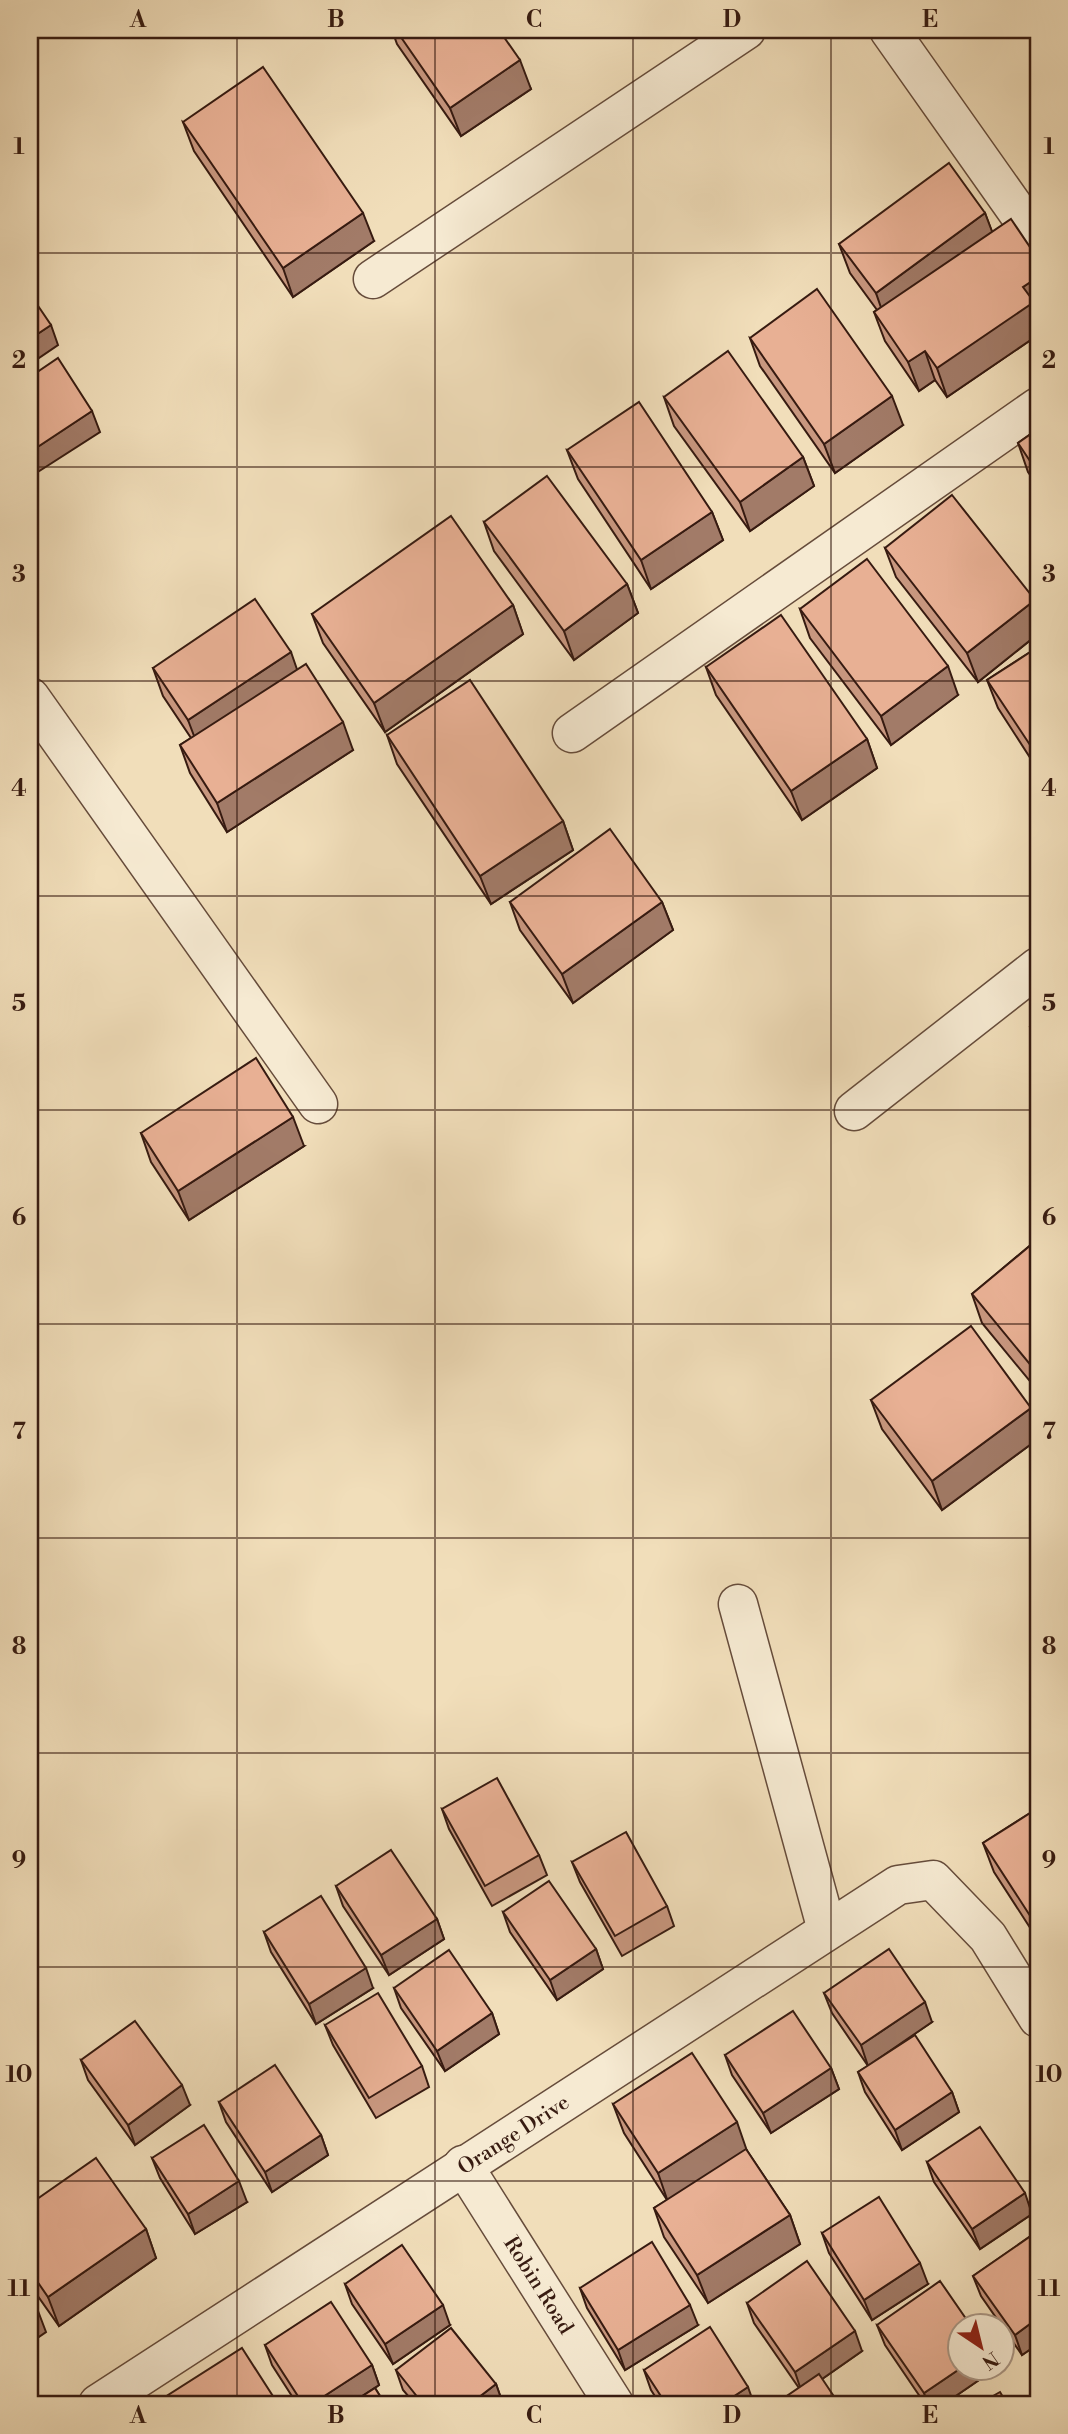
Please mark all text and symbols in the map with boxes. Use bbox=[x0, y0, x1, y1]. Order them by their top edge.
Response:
text: A bbox=[129, 6, 147, 34]
text: B bbox=[327, 6, 345, 34]
text: C bbox=[526, 6, 542, 34]
text: D bbox=[723, 6, 741, 34]
text: E bbox=[922, 6, 938, 34]
text: 1 bbox=[13, 133, 25, 161]
text: 1 bbox=[1043, 133, 1055, 161]
text: 2 bbox=[12, 347, 26, 375]
text: 2 bbox=[1042, 347, 1056, 375]
text: 3 bbox=[12, 561, 26, 589]
text: 3 bbox=[1042, 561, 1056, 589]
text: 4 bbox=[11, 775, 27, 803]
text: 4 bbox=[1041, 775, 1057, 803]
text: 5 bbox=[12, 990, 26, 1018]
text: 5 bbox=[1042, 990, 1056, 1018]
text: 6 bbox=[12, 1204, 26, 1232]
text: 6 bbox=[1042, 1204, 1056, 1232]
text: 7 bbox=[12, 1418, 26, 1446]
text: 7 bbox=[1042, 1418, 1056, 1446]
text: 8 bbox=[12, 1633, 26, 1661]
text: 8 bbox=[1042, 1633, 1056, 1661]
text: 9 bbox=[12, 1847, 26, 1875]
text: 9 bbox=[1042, 1847, 1056, 1875]
text: 10 bbox=[5, 2061, 33, 2089]
text: 10 bbox=[1035, 2061, 1063, 2089]
street label: Orange Drive bbox=[453, 2090, 574, 2181]
street label: Robin Road bbox=[497, 2232, 579, 2339]
text: 11 bbox=[8, 2275, 30, 2303]
text: 11 bbox=[1038, 2275, 1060, 2303]
north arrow bbox=[946, 2312, 1016, 2382]
text: N bbox=[977, 2346, 1003, 2374]
text: A bbox=[129, 2402, 147, 2430]
text: B bbox=[327, 2402, 345, 2430]
text: C bbox=[526, 2402, 542, 2430]
text: D bbox=[723, 2402, 741, 2430]
text: E bbox=[922, 2402, 938, 2430]

